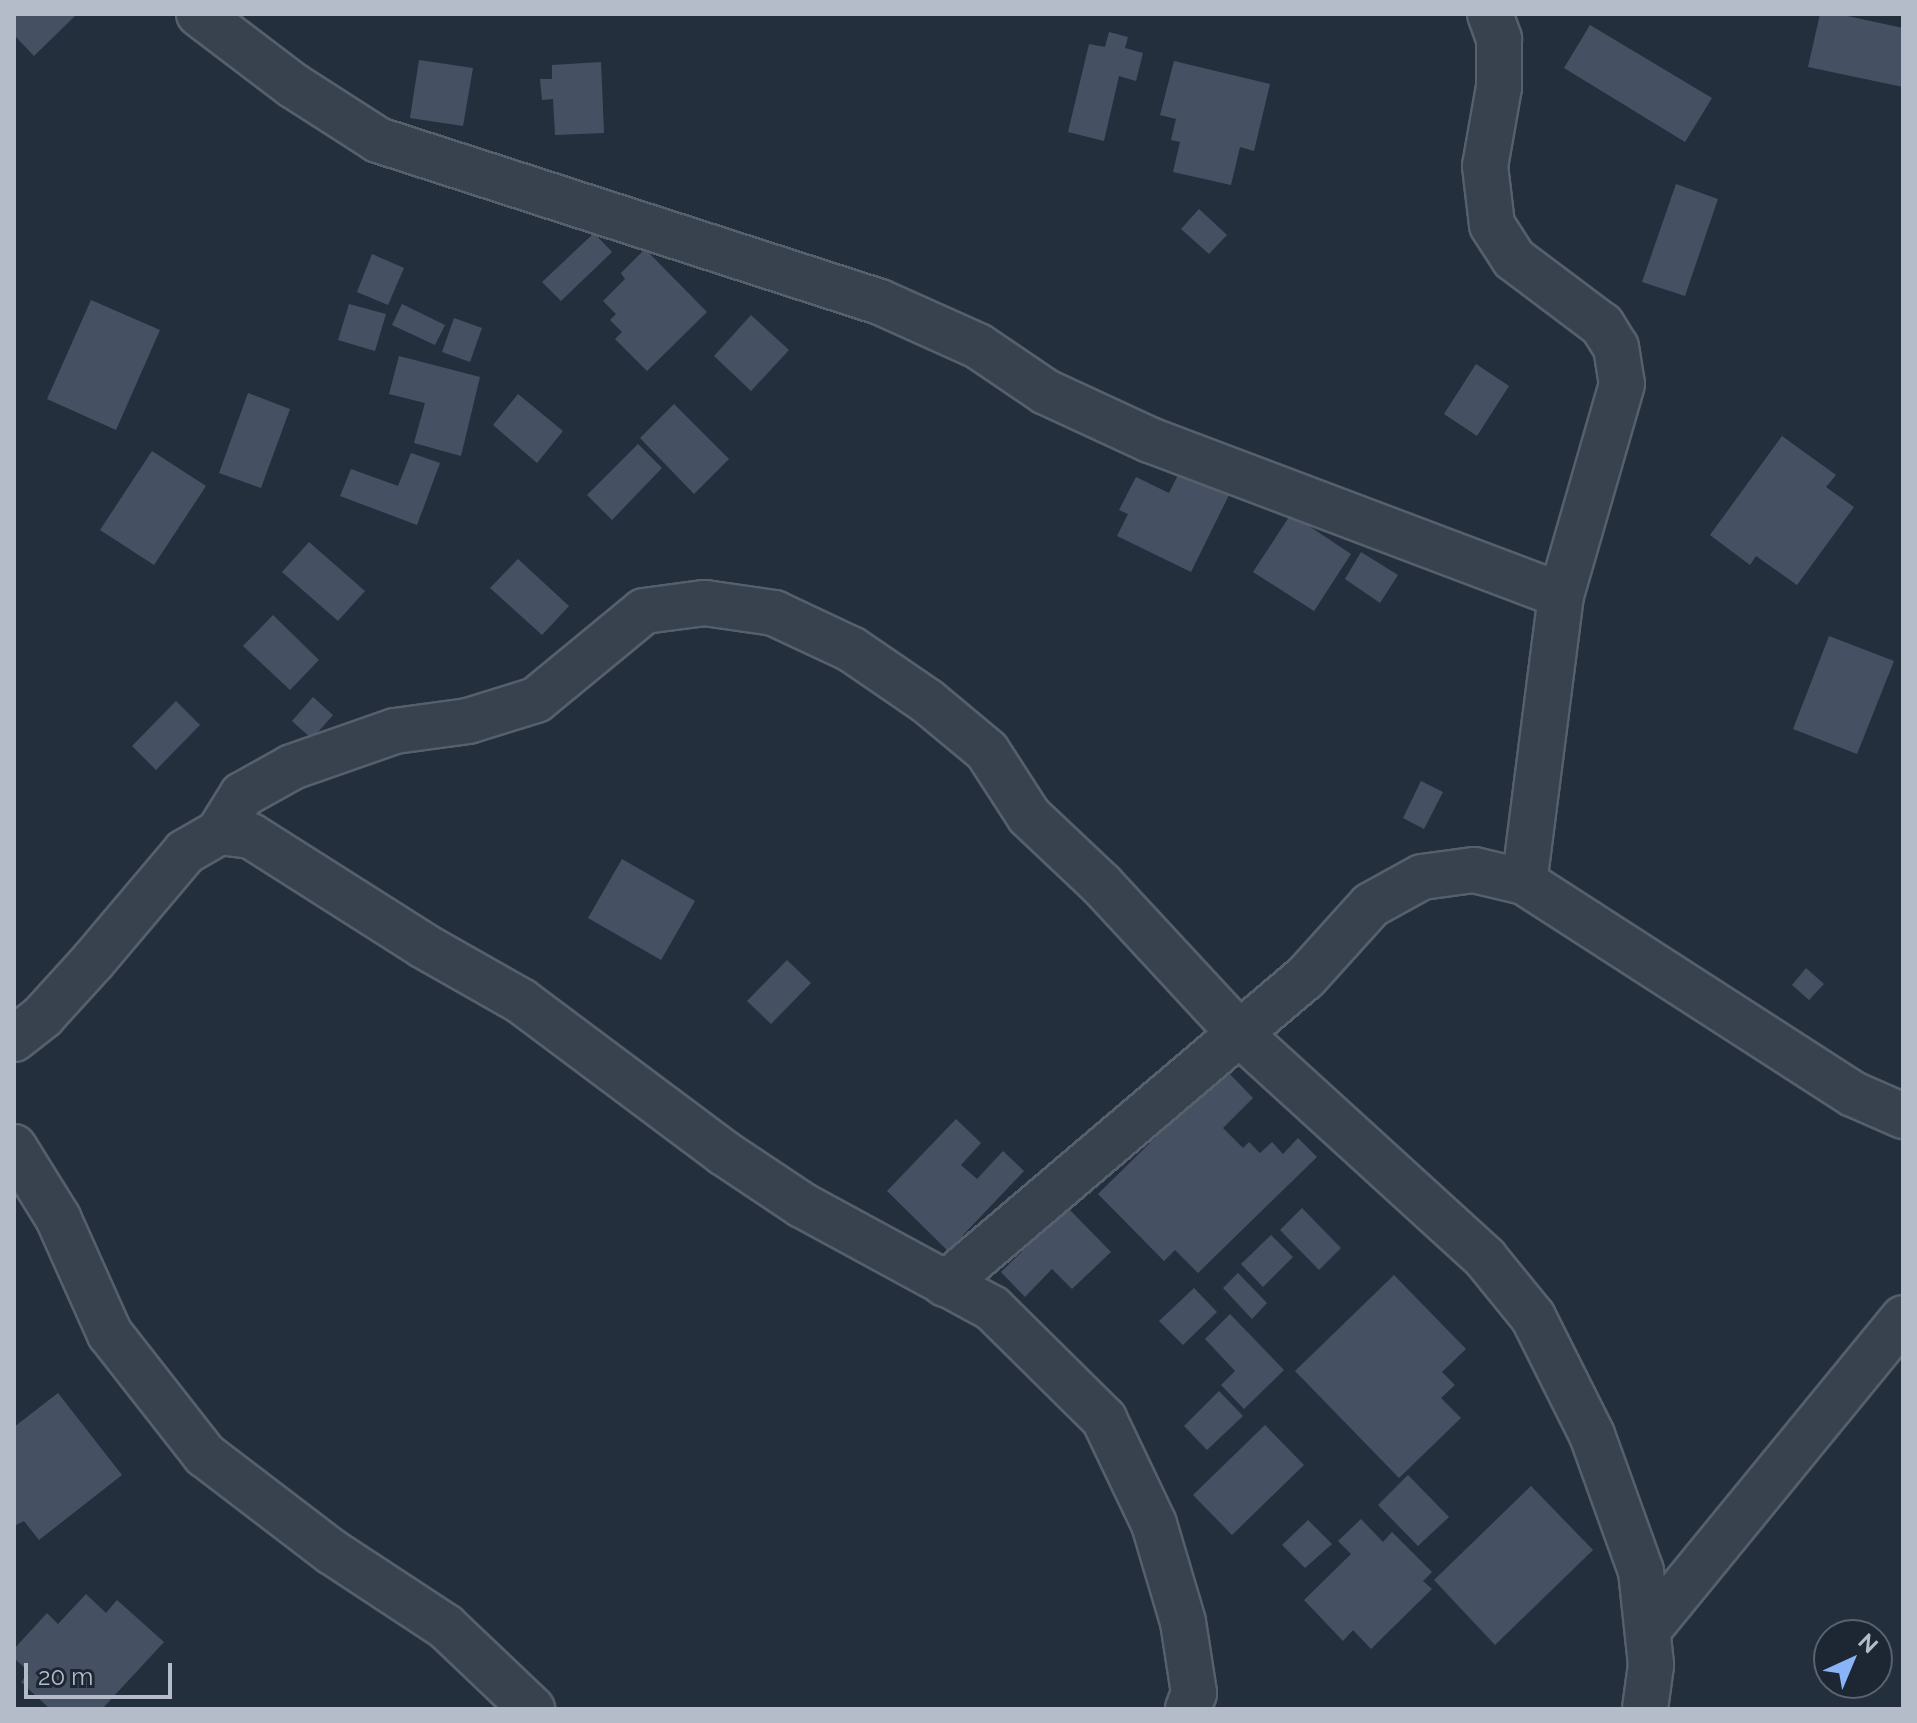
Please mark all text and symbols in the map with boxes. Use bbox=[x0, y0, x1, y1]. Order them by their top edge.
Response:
north arrow bbox=[1813, 1619, 1893, 1699]
text: N bbox=[1853, 1628, 1883, 1658]
scale bar bbox=[28, 1647, 176, 1697]
text: 20 m bbox=[38, 1662, 93, 1691]

